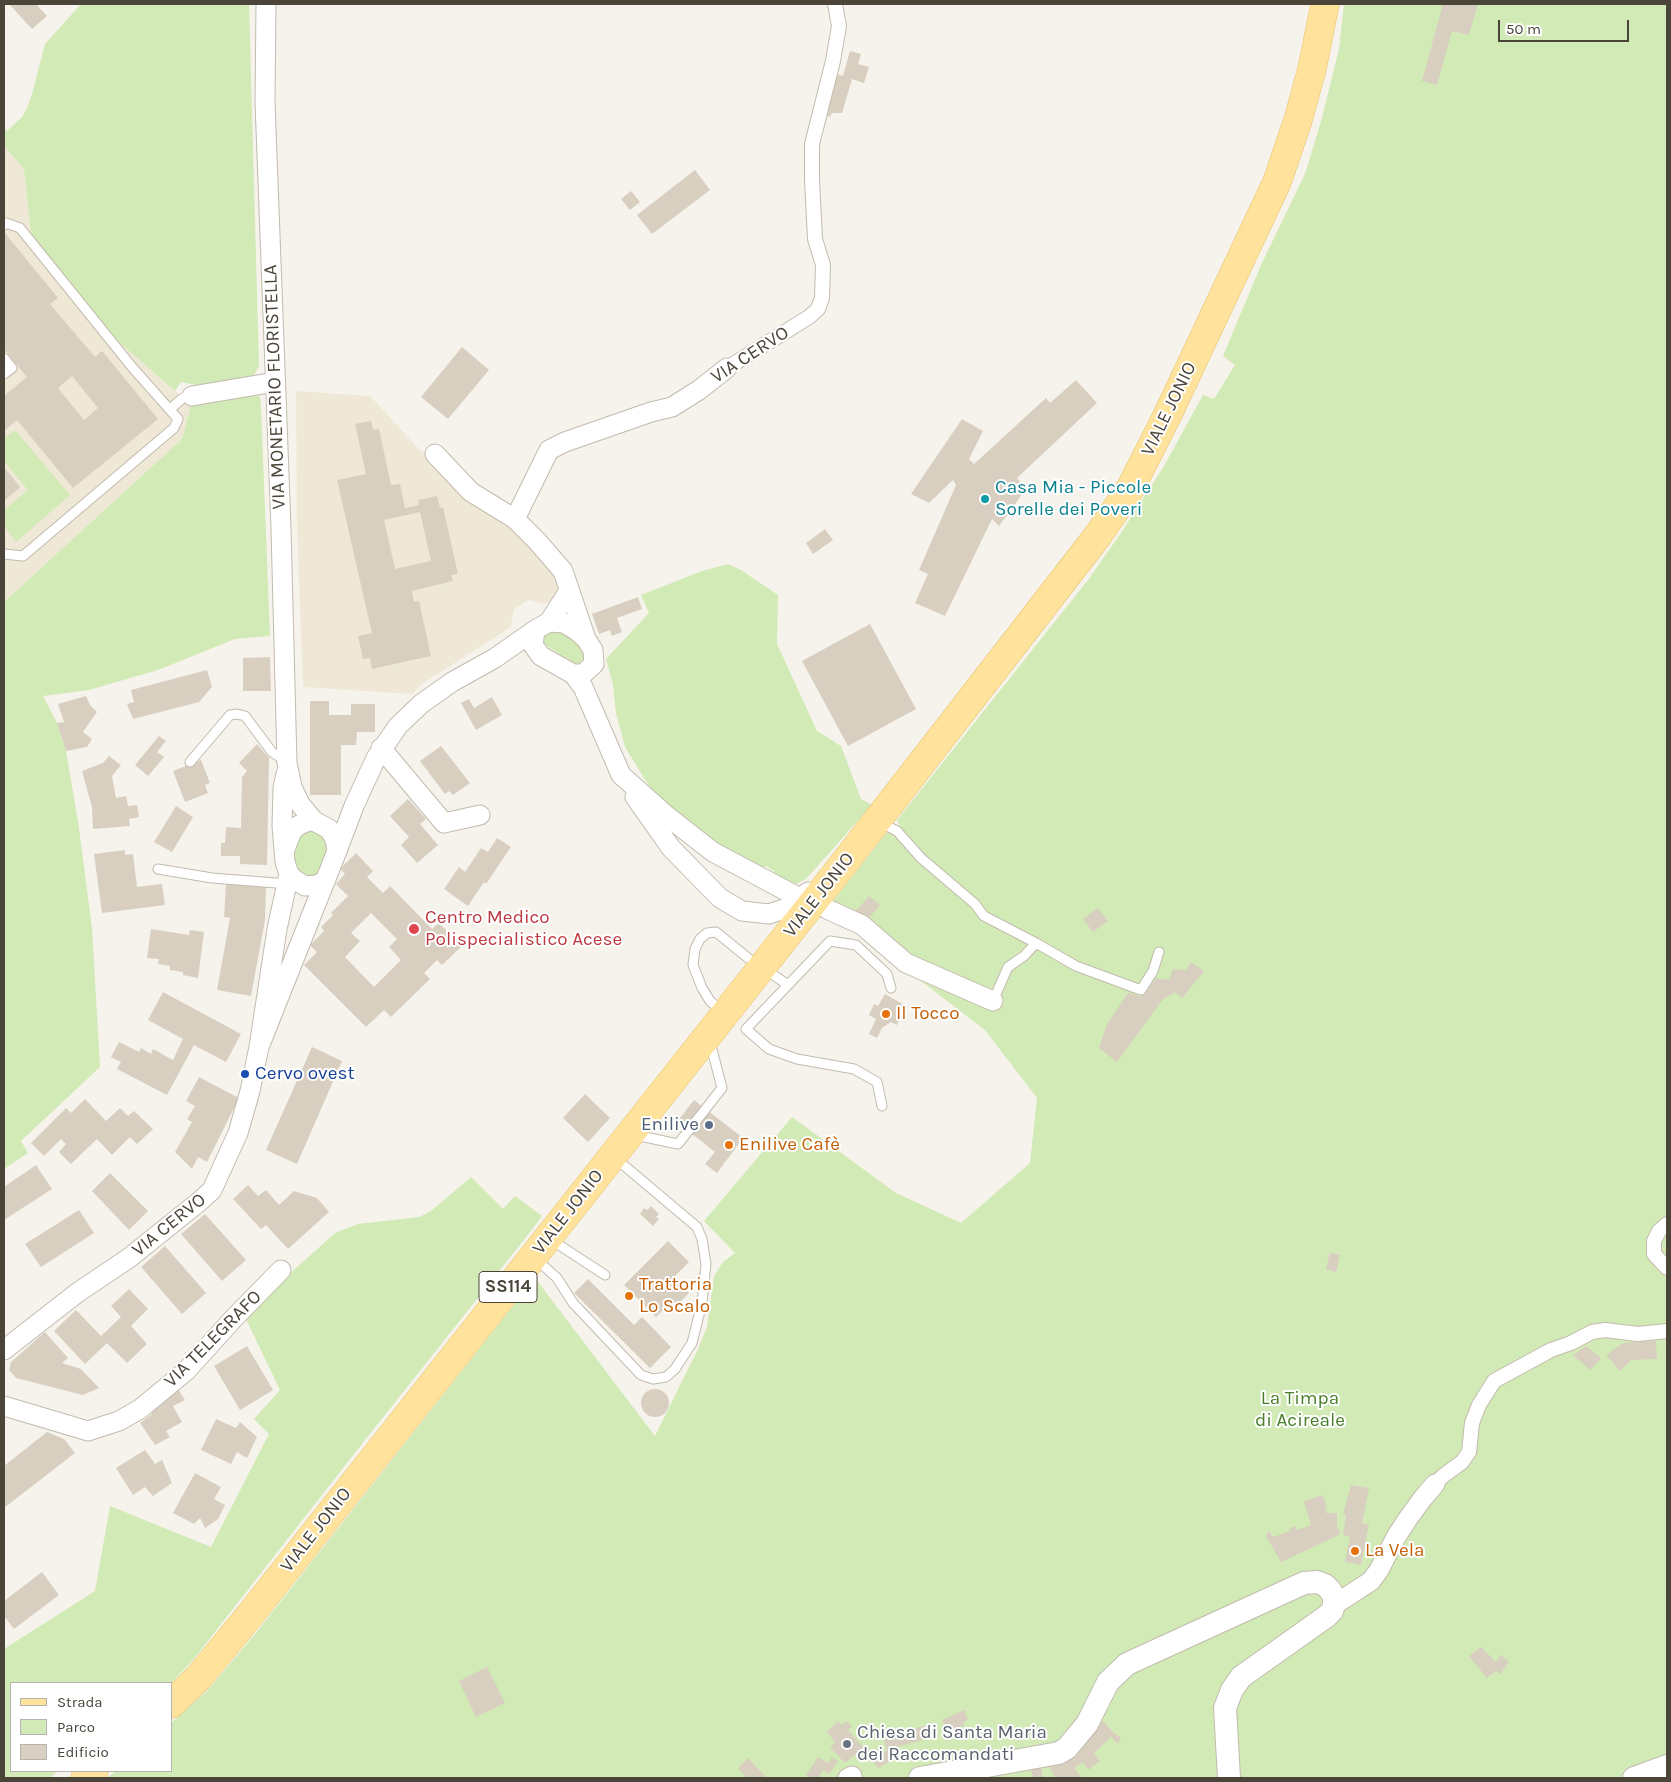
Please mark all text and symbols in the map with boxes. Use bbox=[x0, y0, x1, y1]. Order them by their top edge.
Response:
scale bar bbox=[1501, 10, 1632, 42]
text: 50 m bbox=[1506, 20, 1541, 38]
street label: VIA MONETARIO FLORISTELLA bbox=[259, 264, 291, 510]
street label: VIA CERVO bbox=[707, 321, 793, 389]
street label: VIALE JONIO bbox=[1137, 358, 1201, 460]
place label: Casa Mia - Piccole Sorelle dei Poveri bbox=[995, 477, 1151, 521]
marker: Casa Mia - Piccole Sorelle dei Poveri bbox=[979, 493, 991, 505]
street label: VIALE JONIO bbox=[779, 848, 859, 942]
place label: Centro Medico Polispecialistico Acese bbox=[425, 907, 622, 951]
marker: Centro Medico Polispecialistico Acese bbox=[407, 922, 421, 936]
place label: Il Tocco bbox=[896, 1003, 960, 1025]
marker: Il Tocco bbox=[880, 1008, 892, 1020]
place label: Cervo ovest bbox=[255, 1063, 355, 1085]
marker: Cervo ovest bbox=[239, 1068, 251, 1080]
place label: Enilive bbox=[641, 1114, 699, 1136]
marker: Enilive bbox=[703, 1119, 715, 1131]
place label: Enilive Cafè bbox=[739, 1134, 840, 1156]
marker: Enilive Cafè bbox=[723, 1139, 735, 1151]
street label: VIALE JONIO bbox=[528, 1165, 608, 1259]
street label: VIA CERVO bbox=[128, 1188, 210, 1262]
road number: SS114 bbox=[479, 1272, 537, 1302]
place label: Trattoria Lo Scalo bbox=[639, 1274, 712, 1318]
street label: VIA TELEGRAFO bbox=[160, 1286, 266, 1392]
marker: Trattoria Lo Scalo bbox=[623, 1290, 635, 1302]
park label: La Timpa di Acireale bbox=[1255, 1388, 1345, 1432]
street label: VIALE JONIO bbox=[276, 1483, 356, 1577]
place label: La Vela bbox=[1365, 1540, 1424, 1562]
marker: La Vela bbox=[1349, 1545, 1361, 1557]
legend bbox=[10, 1682, 172, 1772]
text: Strada bbox=[57, 1693, 103, 1711]
text: Parco bbox=[57, 1718, 95, 1736]
place label: Chiesa di Santa Maria dei Raccomandati bbox=[857, 1722, 1047, 1766]
marker: Chiesa di Santa Maria dei Raccomandati bbox=[841, 1738, 853, 1750]
text: Edificio bbox=[57, 1743, 109, 1761]

